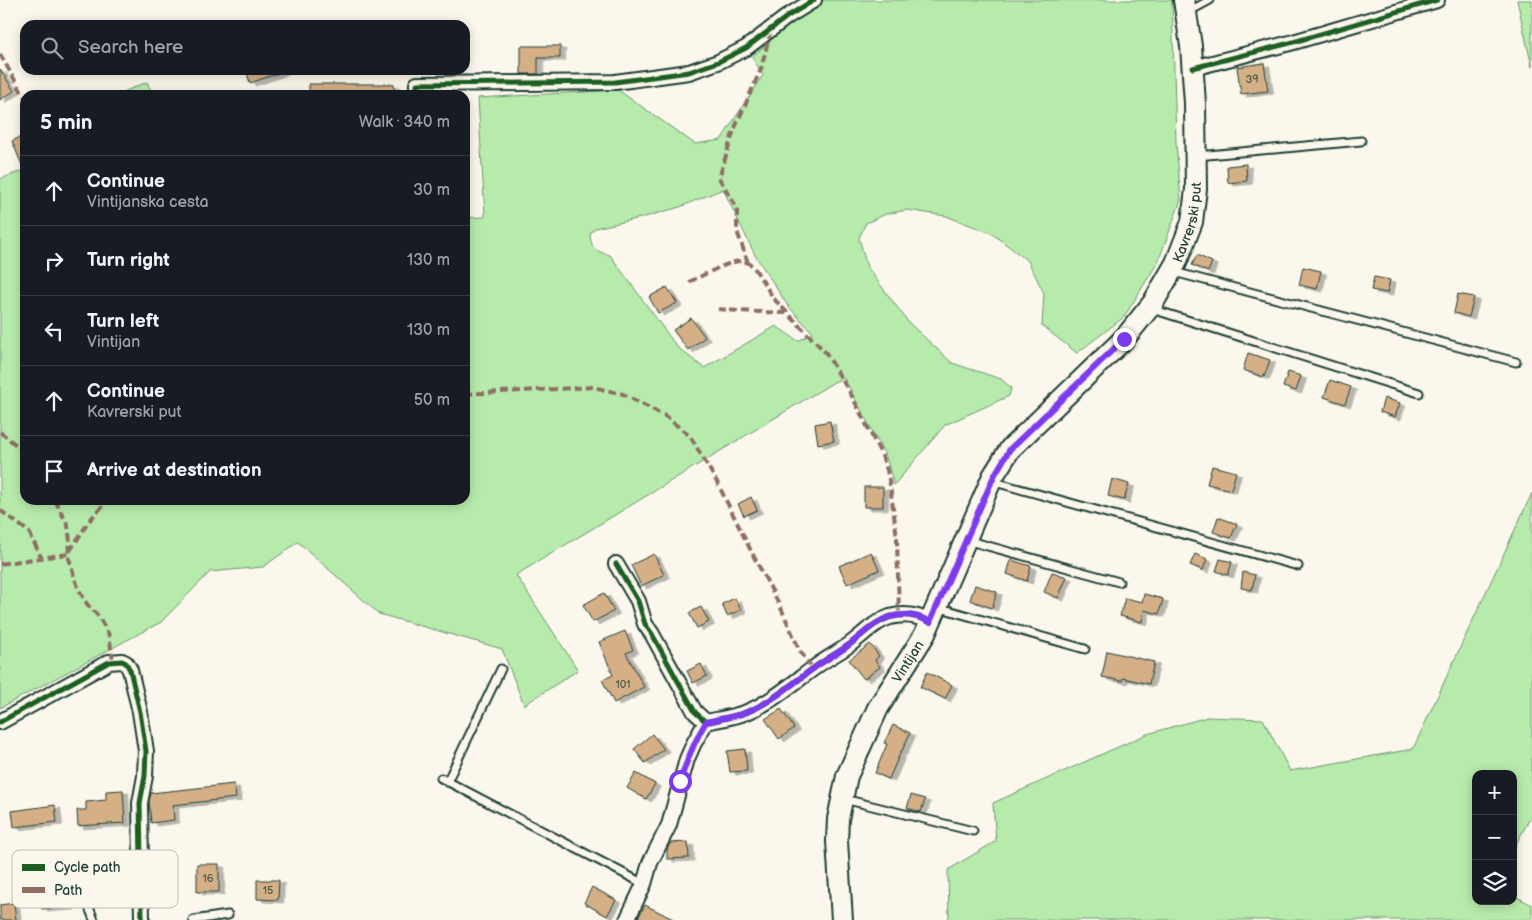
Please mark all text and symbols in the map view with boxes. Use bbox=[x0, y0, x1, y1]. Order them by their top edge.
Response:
search box bbox=[20, 20, 470, 75]
icon: search bbox=[38, 34, 66, 62]
text: Search here bbox=[78, 36, 183, 59]
house number: 39 bbox=[1245, 73, 1259, 86]
text: 5 min bbox=[40, 110, 93, 135]
text: Walk · 340 m bbox=[359, 113, 450, 132]
text: Continue bbox=[87, 170, 165, 193]
icon: ahead bbox=[40, 177, 68, 205]
text: 30 m bbox=[413, 181, 450, 200]
street label: Kavrerski put bbox=[1169, 181, 1205, 265]
text: Vintijanska cesta bbox=[87, 193, 208, 212]
icon: right bbox=[40, 247, 68, 275]
text: Turn right bbox=[87, 249, 170, 272]
text: 130 m bbox=[407, 251, 450, 270]
text: Turn left bbox=[87, 310, 159, 333]
icon: left bbox=[40, 317, 68, 345]
text: 130 m bbox=[407, 321, 450, 340]
route end bbox=[1113, 328, 1136, 351]
text: Vintijan bbox=[87, 333, 140, 352]
text: Continue bbox=[87, 380, 165, 403]
icon: ahead bbox=[40, 387, 68, 415]
text: 50 m bbox=[414, 391, 450, 410]
text: Kavrerski put bbox=[87, 403, 181, 422]
icon: arrive bbox=[40, 457, 68, 485]
text: Arrive at destination bbox=[87, 459, 262, 482]
street label: Vintijan bbox=[888, 637, 928, 686]
house number: 101 bbox=[616, 678, 630, 691]
route start bbox=[669, 770, 692, 793]
map controls bbox=[1472, 770, 1517, 905]
button: + bbox=[1472, 770, 1517, 815]
button: − bbox=[1472, 815, 1517, 860]
legend bbox=[12, 850, 178, 908]
text: Cycle path bbox=[54, 859, 121, 876]
button: layers bbox=[1472, 860, 1517, 905]
house number: 16 bbox=[203, 872, 214, 885]
text: Path bbox=[54, 882, 82, 899]
house number: 15 bbox=[263, 884, 273, 897]

